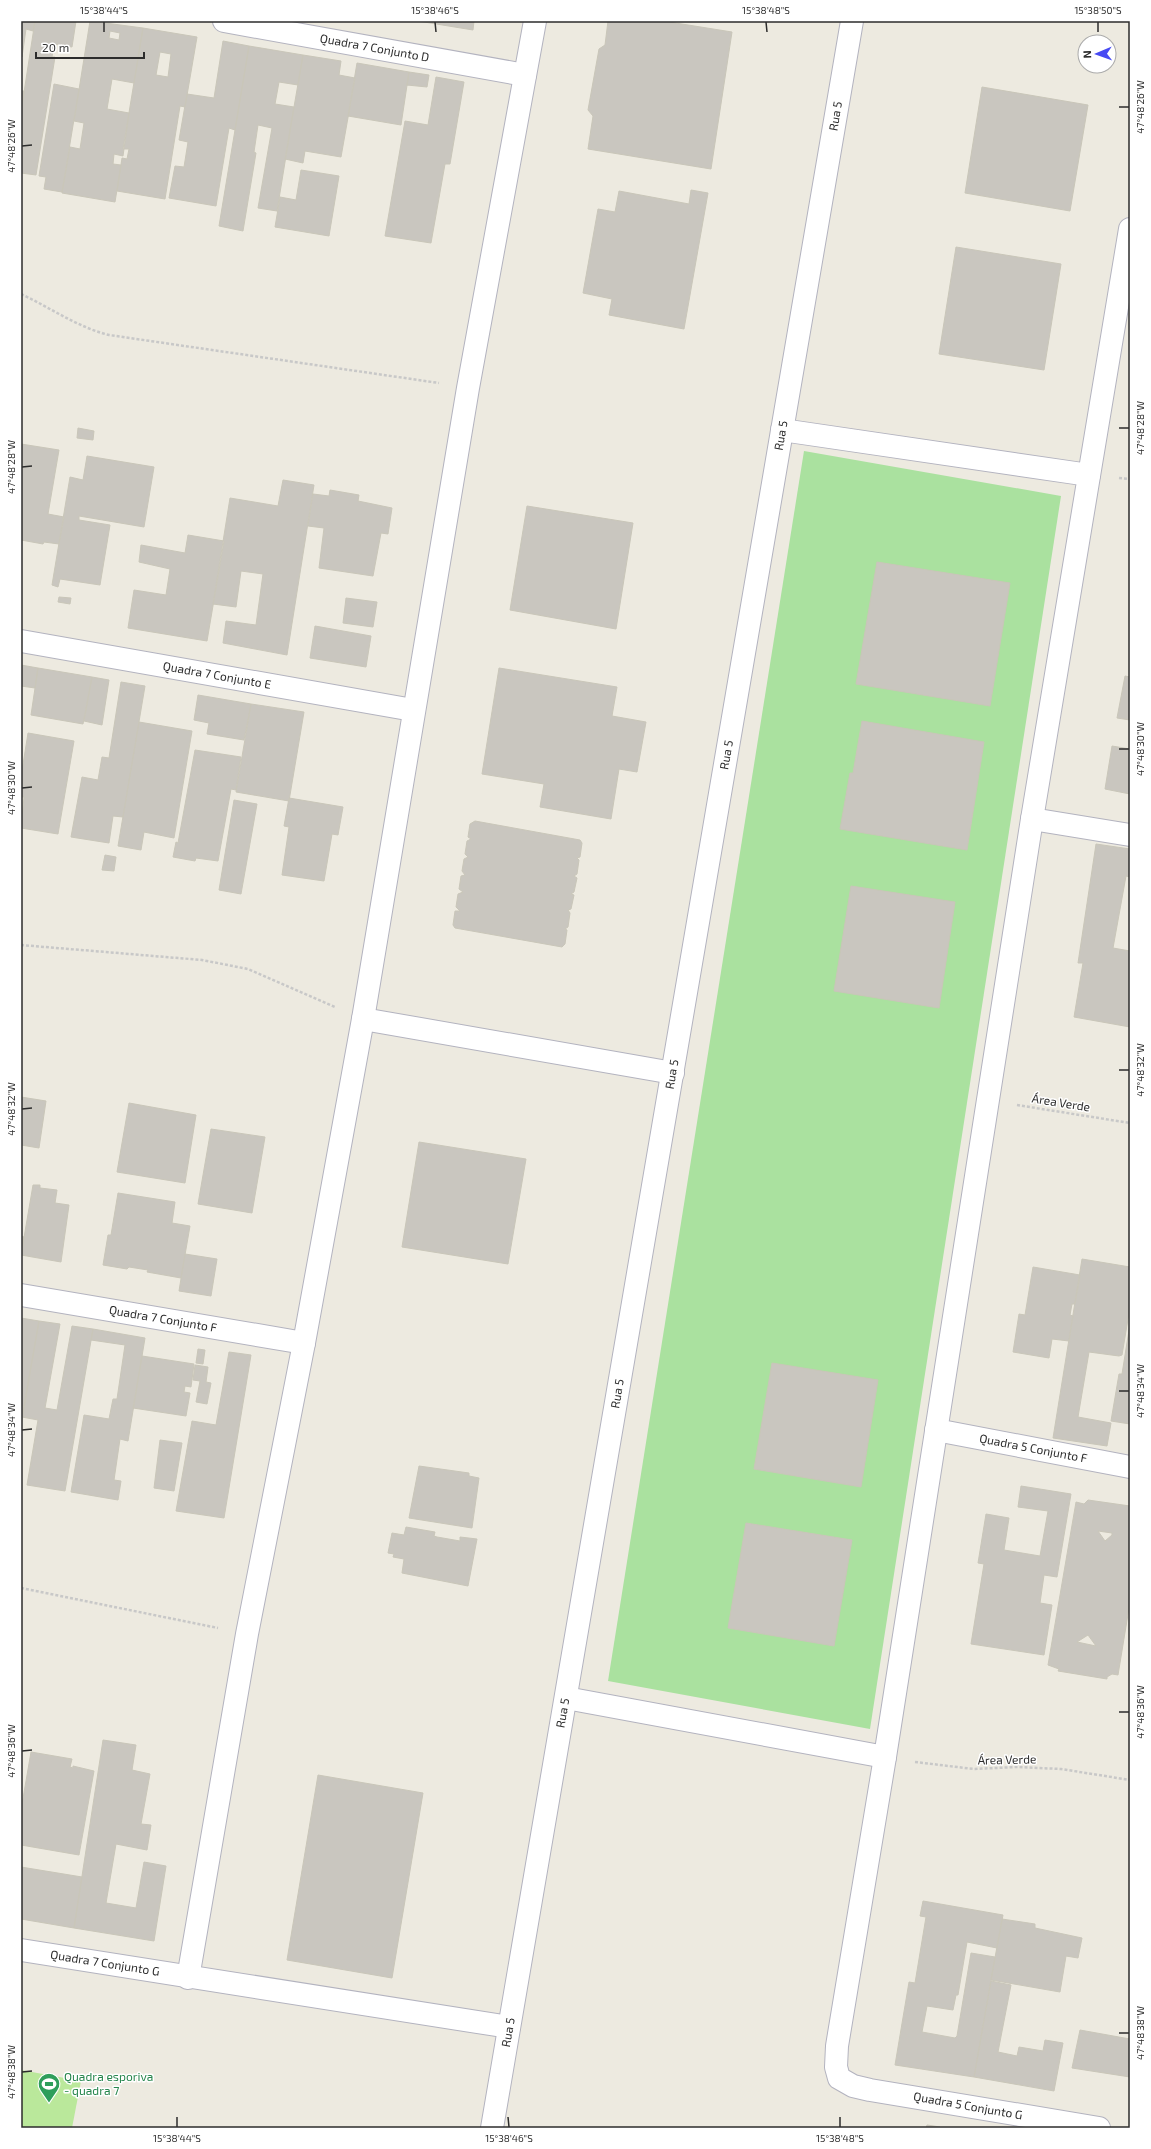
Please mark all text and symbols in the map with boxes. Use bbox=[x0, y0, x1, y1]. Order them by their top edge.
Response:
text: 15°38'44"S bbox=[80, 4, 128, 16]
text: 15°38'46"S bbox=[411, 4, 459, 16]
text: 15°38'48"S bbox=[742, 4, 790, 16]
text: 15°38'50"S bbox=[1074, 4, 1122, 16]
street label: Quadra 7 Conjunto D bbox=[319, 30, 431, 64]
scale bar bbox=[36, 34, 144, 60]
north arrow bbox=[1077, 34, 1117, 74]
text: 20 m bbox=[42, 40, 69, 54]
text: N bbox=[1080, 50, 1093, 59]
text: 47°48'26"W bbox=[1134, 80, 1146, 134]
street label: Rua 5 bbox=[825, 100, 844, 132]
text: 47°48'26"W bbox=[5, 119, 17, 173]
text: 47°48'28"W bbox=[1134, 401, 1146, 455]
street label: Rua 5 bbox=[771, 419, 790, 451]
text: 47°48'28"W bbox=[5, 440, 17, 494]
street label: Quadra 7 Conjunto E bbox=[162, 658, 273, 691]
text: 47°48'30"W bbox=[1134, 722, 1146, 776]
street label: Rua 5 bbox=[716, 739, 735, 771]
text: 47°48'30"W bbox=[5, 761, 17, 815]
text: 47°48'32"W bbox=[1134, 1043, 1146, 1097]
street label: Rua 5 bbox=[662, 1058, 680, 1090]
text: 47°48'32"W bbox=[5, 1082, 17, 1136]
street label: Área Verde bbox=[1031, 1090, 1091, 1114]
street label: Quadra 7 Conjunto F bbox=[108, 1302, 219, 1334]
text: 47°48'34"W bbox=[1134, 1364, 1146, 1418]
street label: Rua 5 bbox=[607, 1378, 626, 1409]
text: 47°48'34"W bbox=[5, 1403, 17, 1457]
street label: Quadra 5 Conjunto F bbox=[978, 1430, 1089, 1465]
text: 47°48'36"W bbox=[1134, 1685, 1146, 1739]
street label: Rua 5 bbox=[552, 1697, 571, 1729]
text: 47°48'36"W bbox=[5, 1724, 17, 1778]
street label: Área Verde bbox=[977, 1751, 1037, 1767]
street label: Quadra 7 Conjunto G bbox=[49, 1947, 161, 1978]
text: 47°48'38"W bbox=[1134, 2006, 1146, 2060]
street label: Rua 5 bbox=[498, 2016, 517, 2048]
text: 47°48'38"W bbox=[5, 2045, 17, 2099]
place label: Quadra esporiva - quadra 7 bbox=[64, 2069, 153, 2097]
sports icon: Quadra esporiva - quadra 7 bbox=[36, 2071, 62, 2104]
street label: Quadra 5 Conjunto G bbox=[912, 2089, 1024, 2122]
text: 15°38'44"S bbox=[153, 2132, 201, 2144]
text: 15°38'46"S bbox=[485, 2132, 533, 2144]
text: 15°38'48"S bbox=[816, 2132, 864, 2144]

